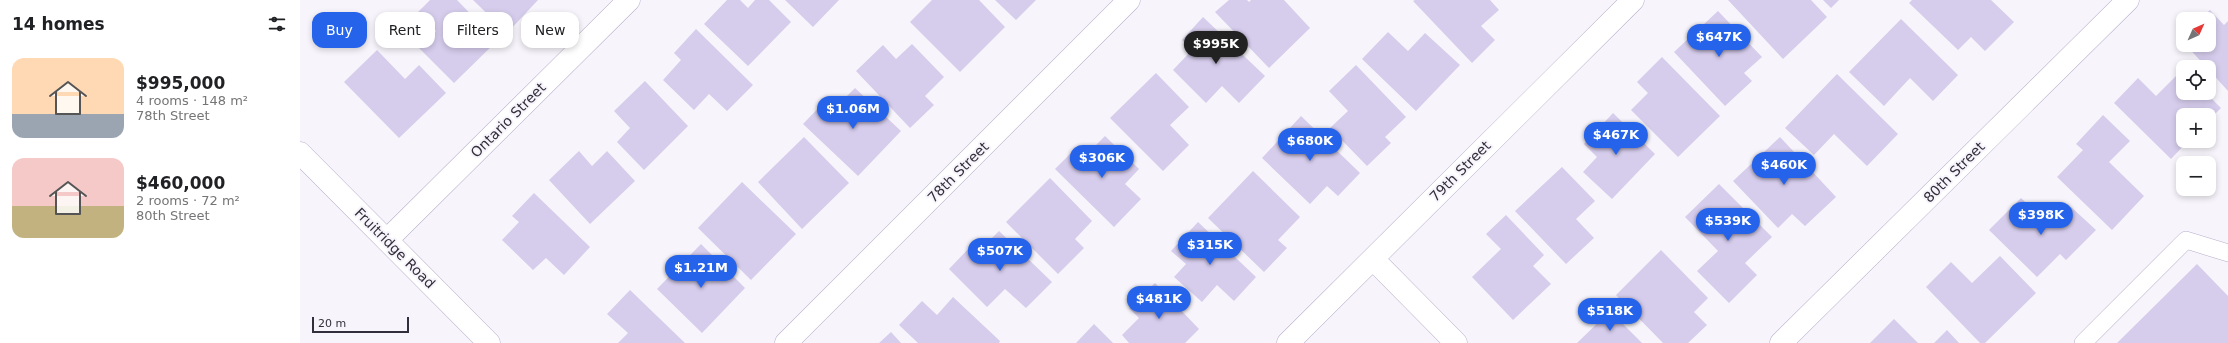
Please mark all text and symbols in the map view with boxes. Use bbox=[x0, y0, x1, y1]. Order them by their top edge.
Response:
chip: Buy bbox=[312, 12, 367, 48]
chip: Rent bbox=[375, 12, 435, 48]
chip: Filters bbox=[443, 12, 513, 48]
chip: New bbox=[521, 12, 579, 48]
north arrow bbox=[2176, 12, 2216, 52]
map controls bbox=[2176, 12, 2216, 196]
icon: filters bbox=[266, 13, 288, 35]
text: 14 homes bbox=[12, 14, 105, 34]
pin: $647K bbox=[1691, 24, 1747, 58]
text: $647K bbox=[1696, 29, 1742, 44]
pin: $995K bbox=[1188, 31, 1244, 65]
text: $995K bbox=[1193, 36, 1239, 51]
button: locate bbox=[2176, 60, 2216, 100]
text: $995,000 bbox=[136, 73, 225, 93]
icon: home bbox=[44, 74, 92, 122]
street label: Ontario Street bbox=[467, 79, 549, 161]
text: 4 rooms · 148 m² bbox=[136, 93, 248, 108]
pin: $1.06M bbox=[820, 96, 886, 130]
text: $1.06M bbox=[826, 101, 880, 116]
text: 78th Street bbox=[136, 108, 210, 123]
button: + bbox=[2176, 108, 2216, 148]
pin: $467K bbox=[1588, 122, 1644, 156]
text: $467K bbox=[1593, 127, 1639, 142]
pin: $680K bbox=[1282, 128, 1338, 162]
text: $680K bbox=[1287, 133, 1333, 148]
street label: 79th Street bbox=[1426, 137, 1494, 205]
street label: 78th Street bbox=[924, 138, 992, 206]
street label: 80th Street bbox=[1920, 138, 1988, 206]
pin: $306K bbox=[1074, 145, 1130, 179]
text: $306K bbox=[1079, 150, 1125, 165]
pin: $460K bbox=[1756, 152, 1812, 186]
button: − bbox=[2176, 156, 2216, 196]
text: $460K bbox=[1761, 157, 1807, 172]
text: $460,000 bbox=[136, 173, 225, 193]
icon: home bbox=[44, 174, 92, 222]
text: 2 rooms · 72 m² bbox=[136, 193, 240, 208]
pin: $398K bbox=[2013, 202, 2069, 236]
street label: Fruitridge Road bbox=[352, 205, 438, 291]
text: $398K bbox=[2018, 207, 2064, 222]
text: 80th Street bbox=[136, 208, 210, 223]
pin: $539K bbox=[1700, 208, 1756, 242]
text: $539K bbox=[1705, 213, 1751, 228]
pin: $315K bbox=[1182, 232, 1238, 266]
text: $315K bbox=[1187, 237, 1233, 252]
pin: $507K bbox=[972, 238, 1028, 272]
text: $507K bbox=[977, 243, 1023, 258]
pin: $1.21M bbox=[668, 255, 734, 289]
text: $1.21M bbox=[674, 260, 728, 275]
pin: $481K bbox=[1131, 286, 1187, 320]
text: $481K bbox=[1136, 291, 1182, 306]
pin: $518K bbox=[1582, 298, 1638, 332]
text: $518K bbox=[1587, 303, 1633, 318]
scale bar bbox=[312, 315, 409, 334]
text: 20 m bbox=[318, 317, 346, 330]

